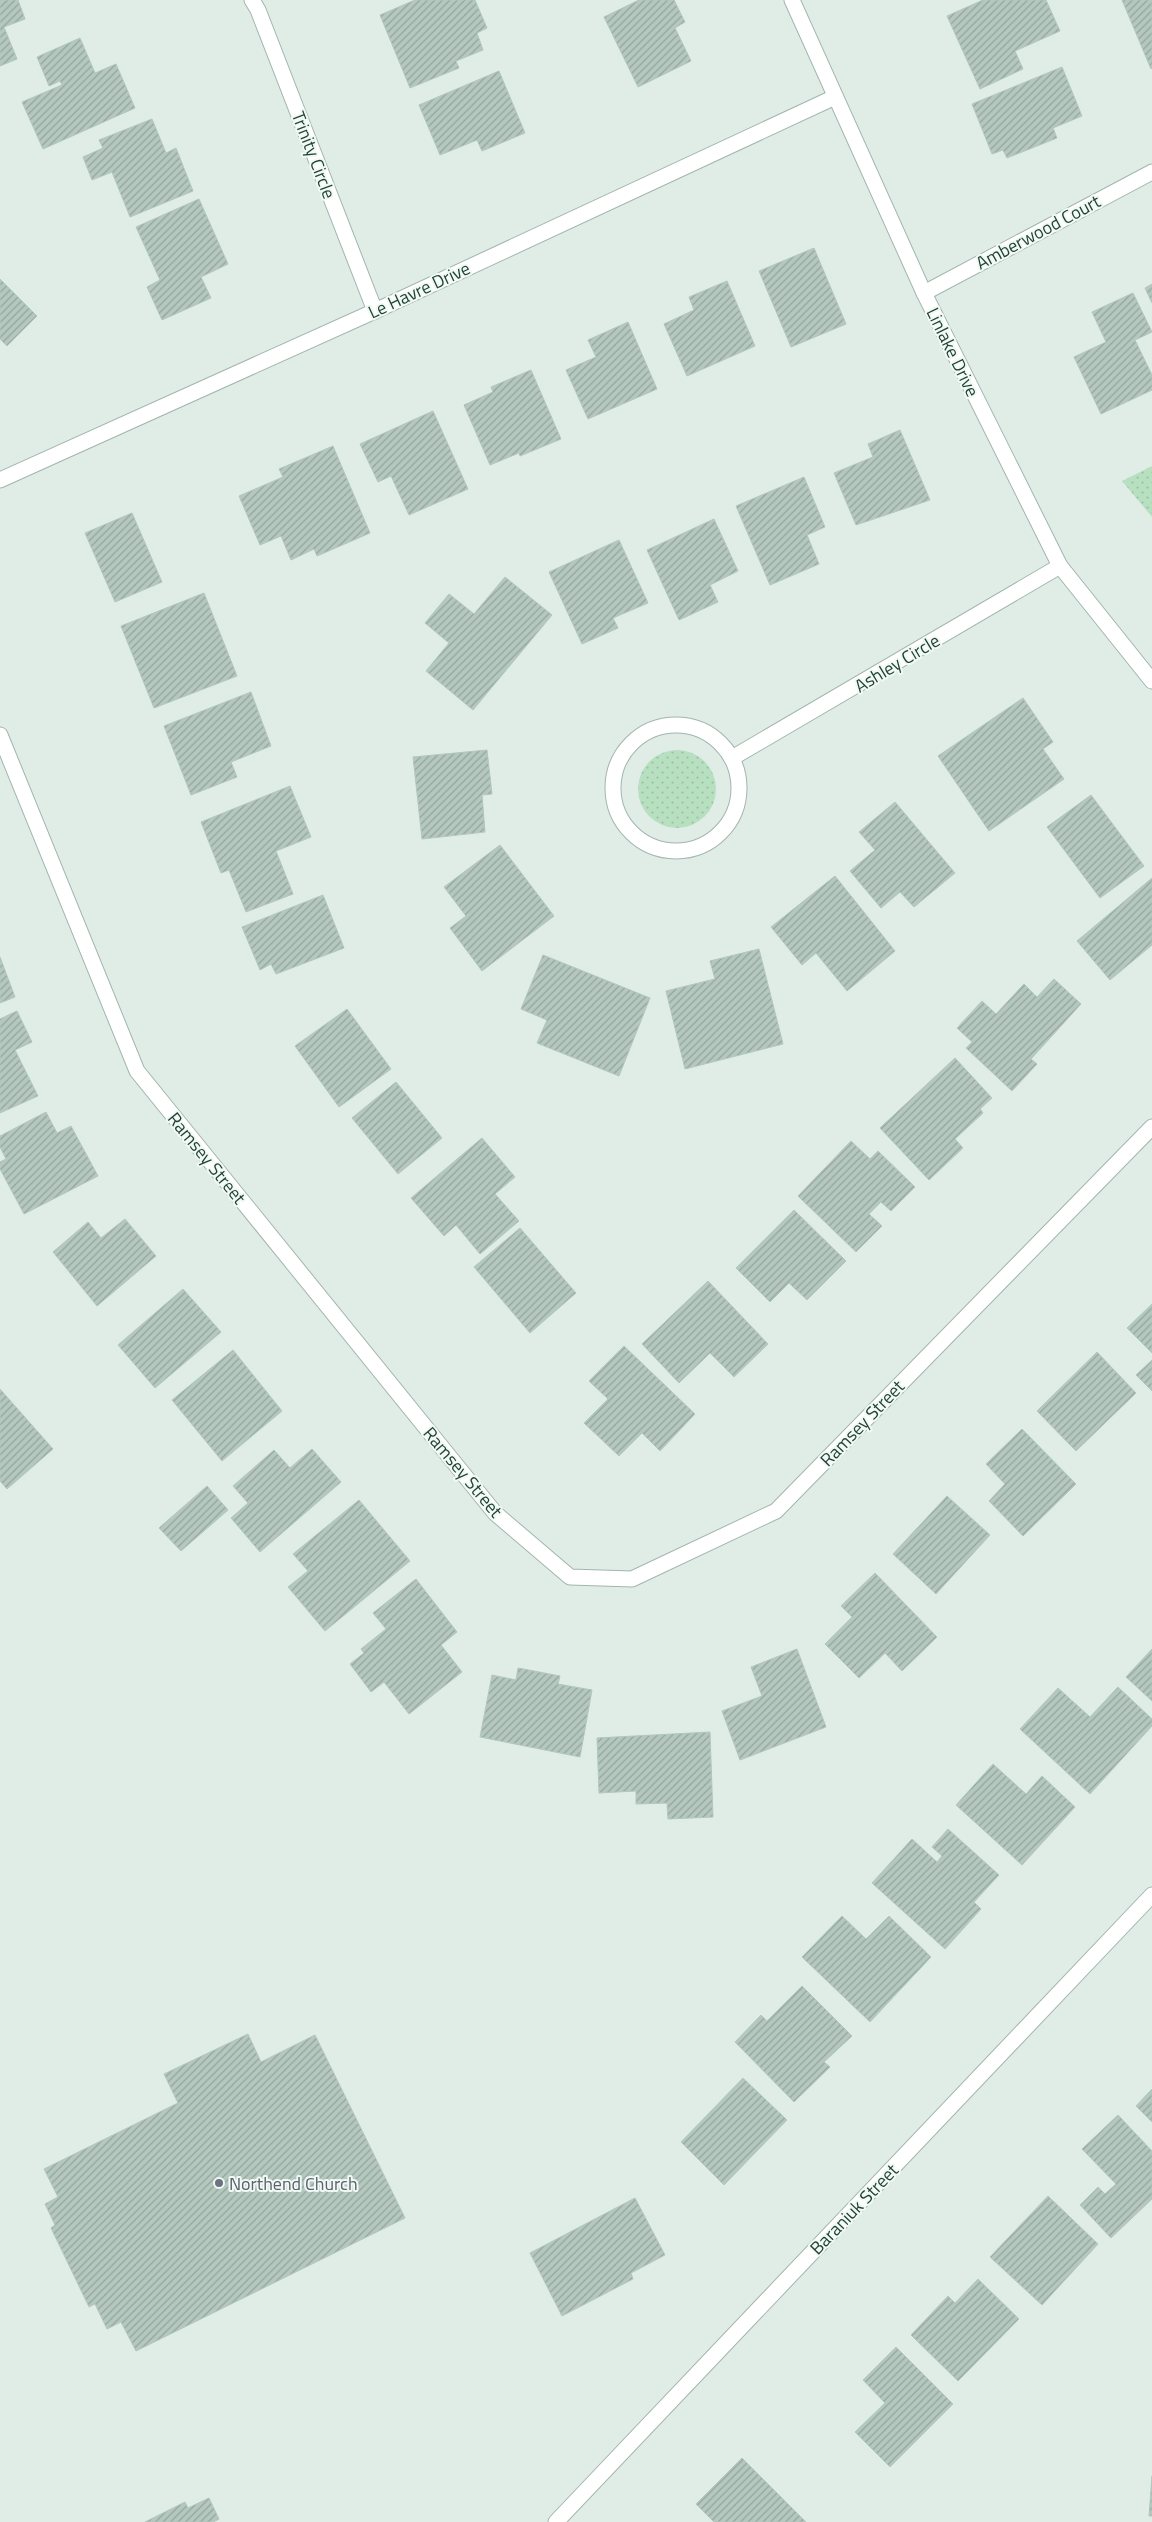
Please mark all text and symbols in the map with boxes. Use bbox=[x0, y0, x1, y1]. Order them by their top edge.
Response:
street label: Trinity Circle bbox=[285, 107, 343, 203]
street label: Amberwood Court bbox=[971, 187, 1106, 276]
street label: Le Havre Drive bbox=[364, 255, 474, 325]
street label: Linlake Drive bbox=[920, 303, 986, 401]
street label: Ashley Circle bbox=[849, 627, 945, 699]
street label: Ramsey Street bbox=[161, 1106, 253, 1210]
street label: Ramsey Street bbox=[814, 1373, 911, 1472]
street label: Ramsey Street bbox=[417, 1421, 510, 1524]
street label: Baraniuk Street bbox=[803, 2157, 905, 2261]
place label: Northend Church bbox=[229, 2170, 358, 2197]
marker: Northend Church bbox=[213, 2177, 225, 2189]

